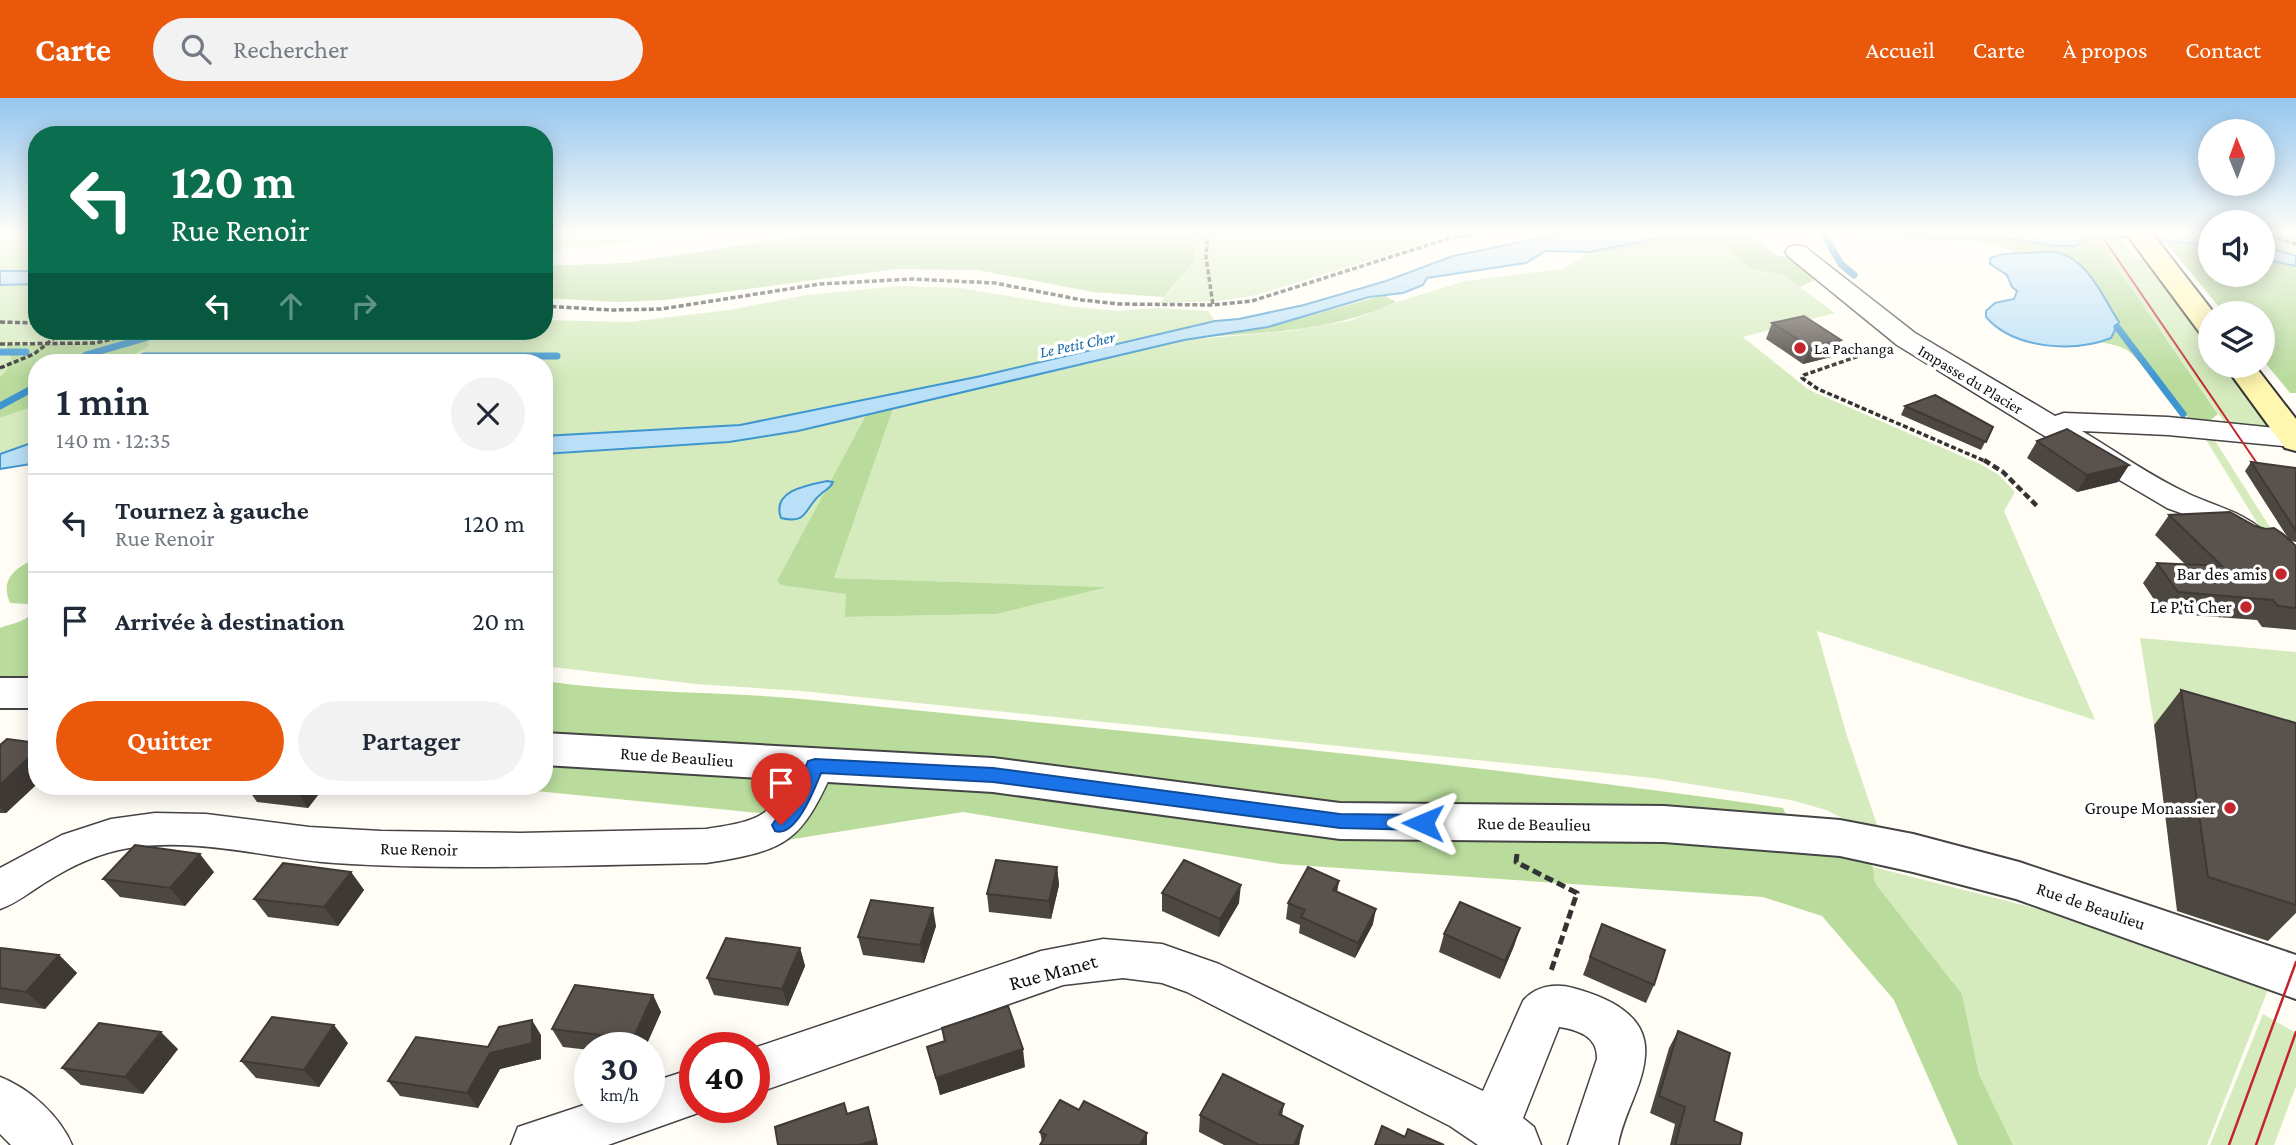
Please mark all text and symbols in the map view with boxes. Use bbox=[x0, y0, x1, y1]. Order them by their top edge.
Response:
search box bbox=[153, 18, 643, 81]
icon: search bbox=[177, 30, 215, 68]
text: Carte bbox=[35, 31, 111, 68]
text: Rechercher bbox=[233, 35, 349, 64]
text: Accueil bbox=[1865, 36, 1935, 63]
text: Carte bbox=[1973, 36, 2025, 63]
text: À propos bbox=[2063, 36, 2147, 63]
text: Contact bbox=[2185, 36, 2261, 63]
north arrow bbox=[2198, 119, 2275, 196]
map controls bbox=[2198, 119, 2275, 378]
icon: left bbox=[56, 154, 147, 245]
text: 120 m bbox=[171, 154, 295, 209]
button: sound bbox=[2198, 210, 2275, 287]
text: Rue Renoir bbox=[171, 212, 310, 248]
icon: left bbox=[199, 287, 237, 325]
icon: ahead bbox=[272, 287, 310, 325]
icon: right bbox=[345, 287, 383, 325]
button: layers bbox=[2198, 301, 2275, 378]
water label: Le Petit Cher bbox=[1038, 328, 1117, 361]
marker: La Pachanga bbox=[1792, 340, 1808, 356]
place label: La Pachanga bbox=[1814, 340, 1894, 358]
street label: Impasse du Placier bbox=[1915, 341, 2026, 418]
text: 1 min bbox=[56, 377, 149, 424]
button: close bbox=[451, 377, 525, 451]
text: 140 m · 12:35 bbox=[56, 427, 171, 453]
text: Tournez à gauche bbox=[115, 496, 309, 525]
icon: left bbox=[56, 504, 94, 542]
text: 120 m bbox=[464, 509, 525, 538]
text: Rue Renoir bbox=[115, 525, 215, 551]
place label: Bar des amis bbox=[2177, 564, 2267, 584]
marker: Bar des amis bbox=[2273, 566, 2289, 582]
place label: Le P'ti Cher bbox=[2150, 597, 2233, 617]
marker: Le P'ti Cher bbox=[2238, 599, 2254, 615]
icon: arrive bbox=[56, 602, 94, 640]
text: Arrivée à destination bbox=[115, 607, 345, 636]
text: 20 m bbox=[472, 607, 525, 636]
button: Quitter bbox=[56, 701, 284, 781]
button: Partager bbox=[298, 701, 525, 781]
street label: Rue de Beaulieu bbox=[620, 743, 735, 771]
pin bbox=[751, 753, 811, 825]
icon: arrive bbox=[762, 764, 800, 802]
position arrow bbox=[1386, 786, 1460, 860]
place label: Groupe Monassier bbox=[2084, 798, 2217, 818]
marker: Groupe Monassier bbox=[2222, 800, 2238, 816]
street label: Rue de Beaulieu bbox=[1477, 813, 1592, 835]
street label: Rue Renoir bbox=[380, 838, 459, 860]
street label: Rue de Beaulieu bbox=[2034, 878, 2149, 934]
street label: Rue Manet bbox=[1006, 948, 1101, 995]
speed limit sign: 40 bbox=[679, 1032, 770, 1123]
text: 30 bbox=[600, 1049, 639, 1088]
text: km/h bbox=[600, 1085, 639, 1105]

